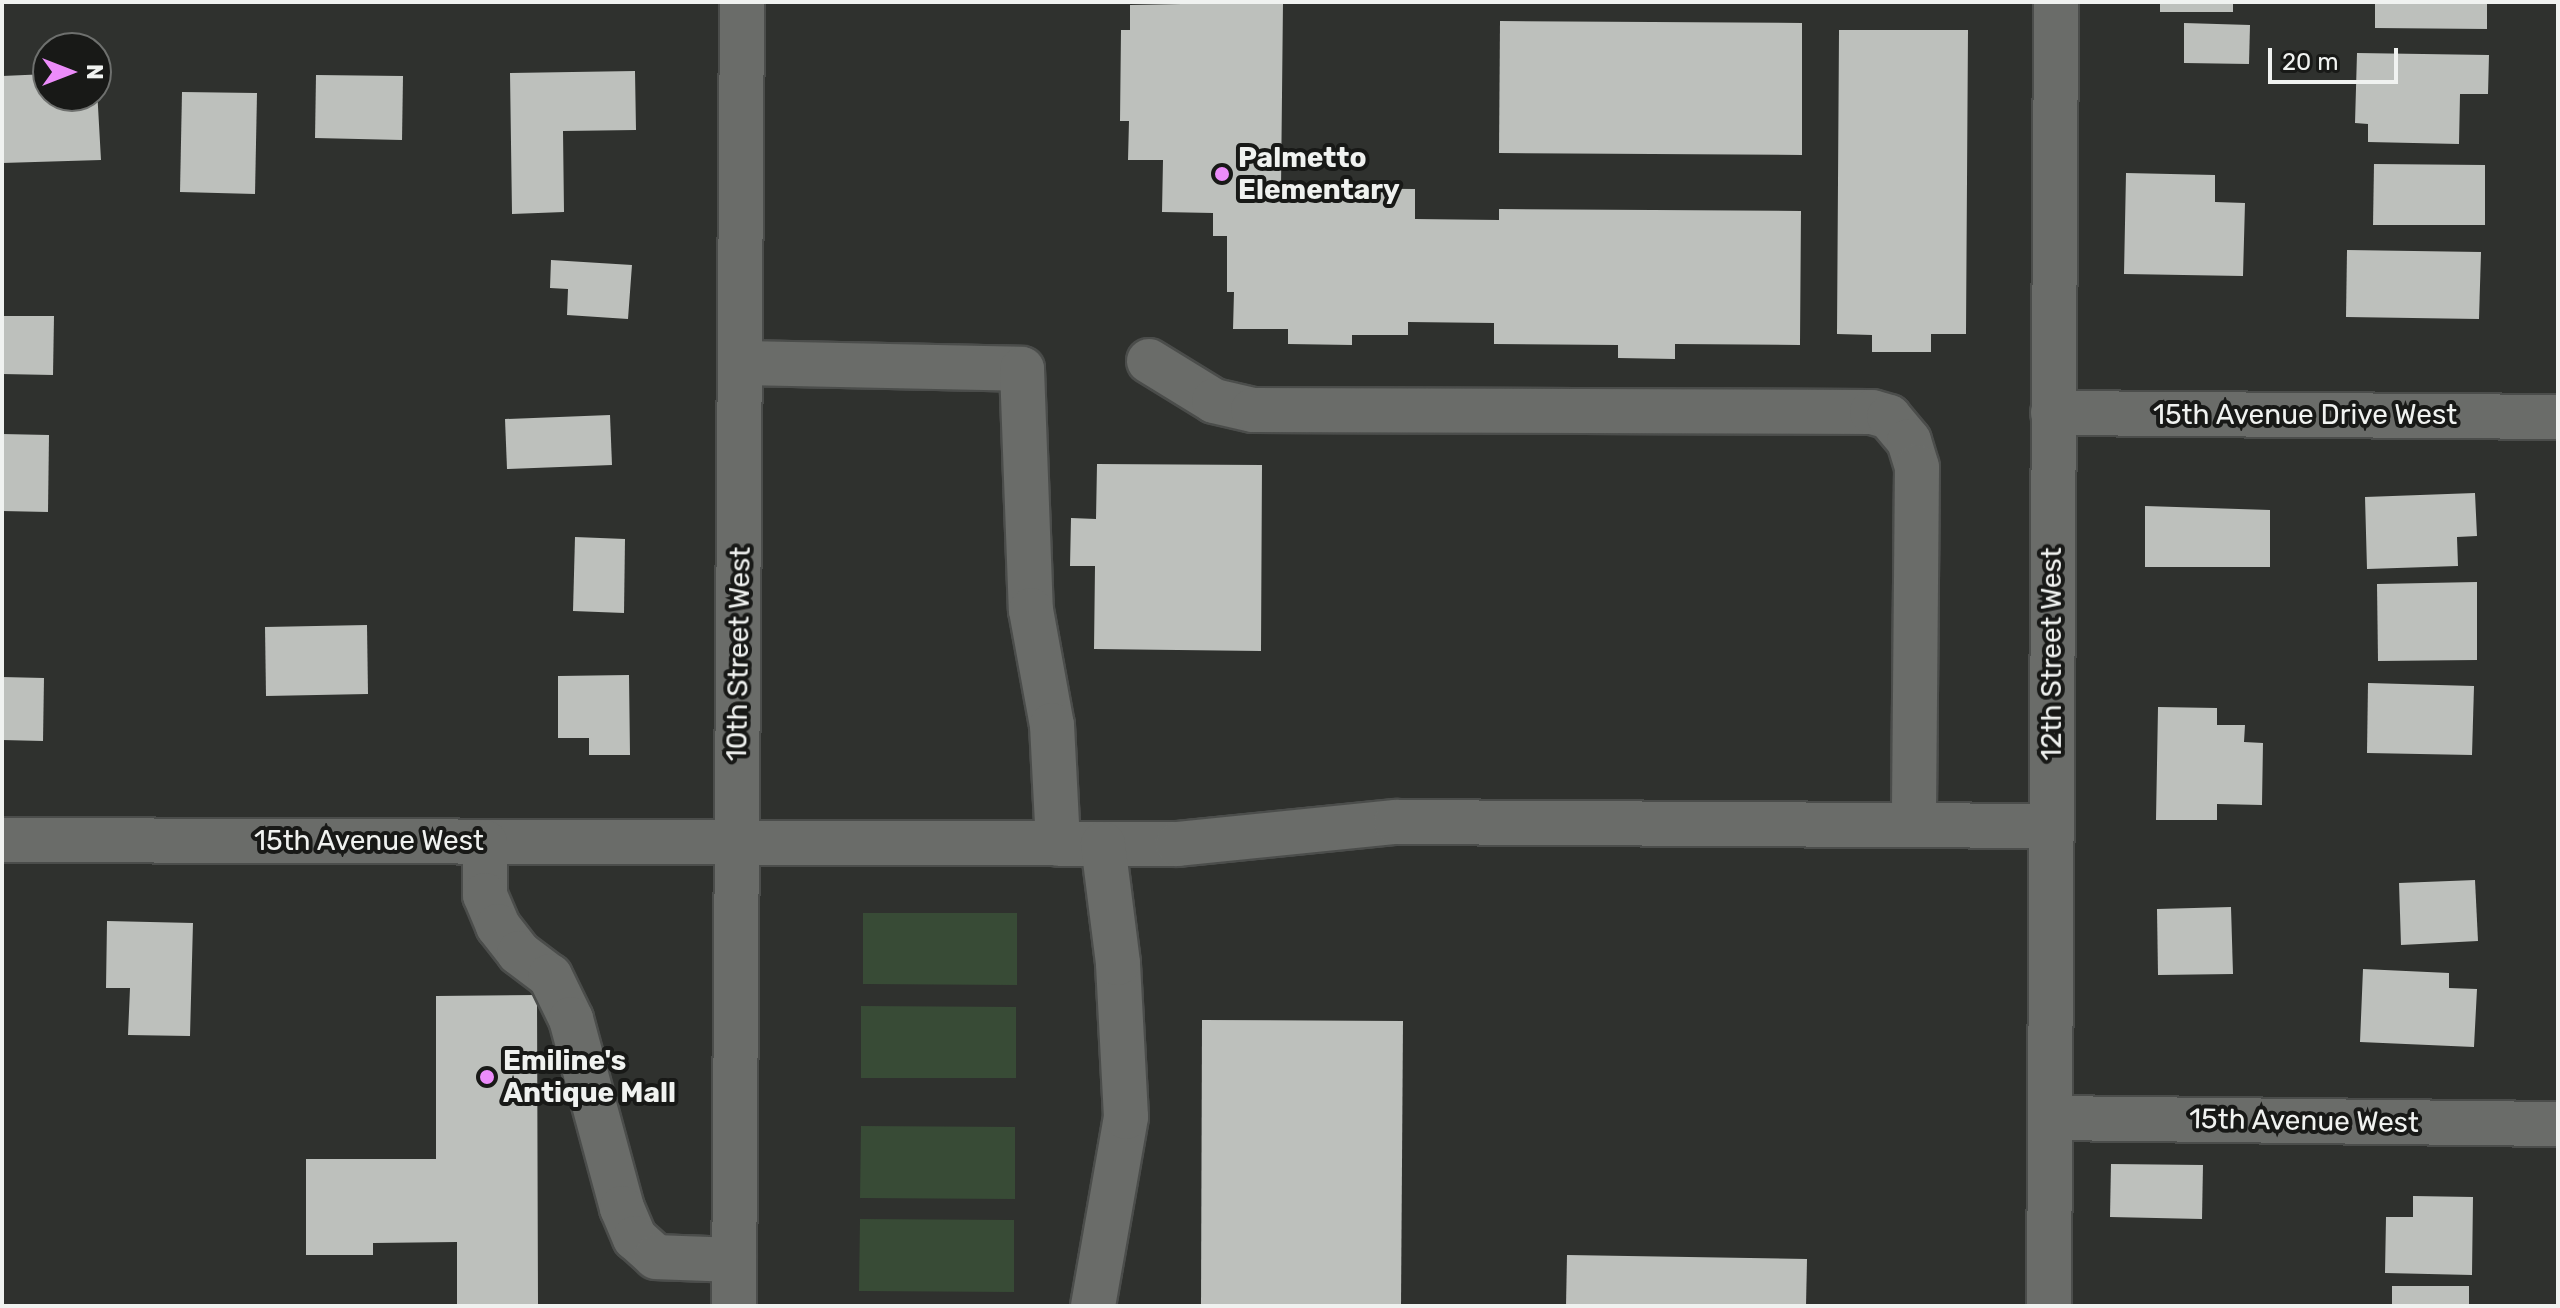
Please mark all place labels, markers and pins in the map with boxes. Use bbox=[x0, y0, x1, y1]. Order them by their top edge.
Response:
place label: Palmetto Elementary bbox=[1238, 141, 1400, 207]
marker: Palmetto Elementary bbox=[1213, 165, 1231, 183]
place label: Emiline's Antique Mall bbox=[503, 1044, 676, 1110]
marker: Emiline's Antique Mall bbox=[478, 1068, 496, 1086]

